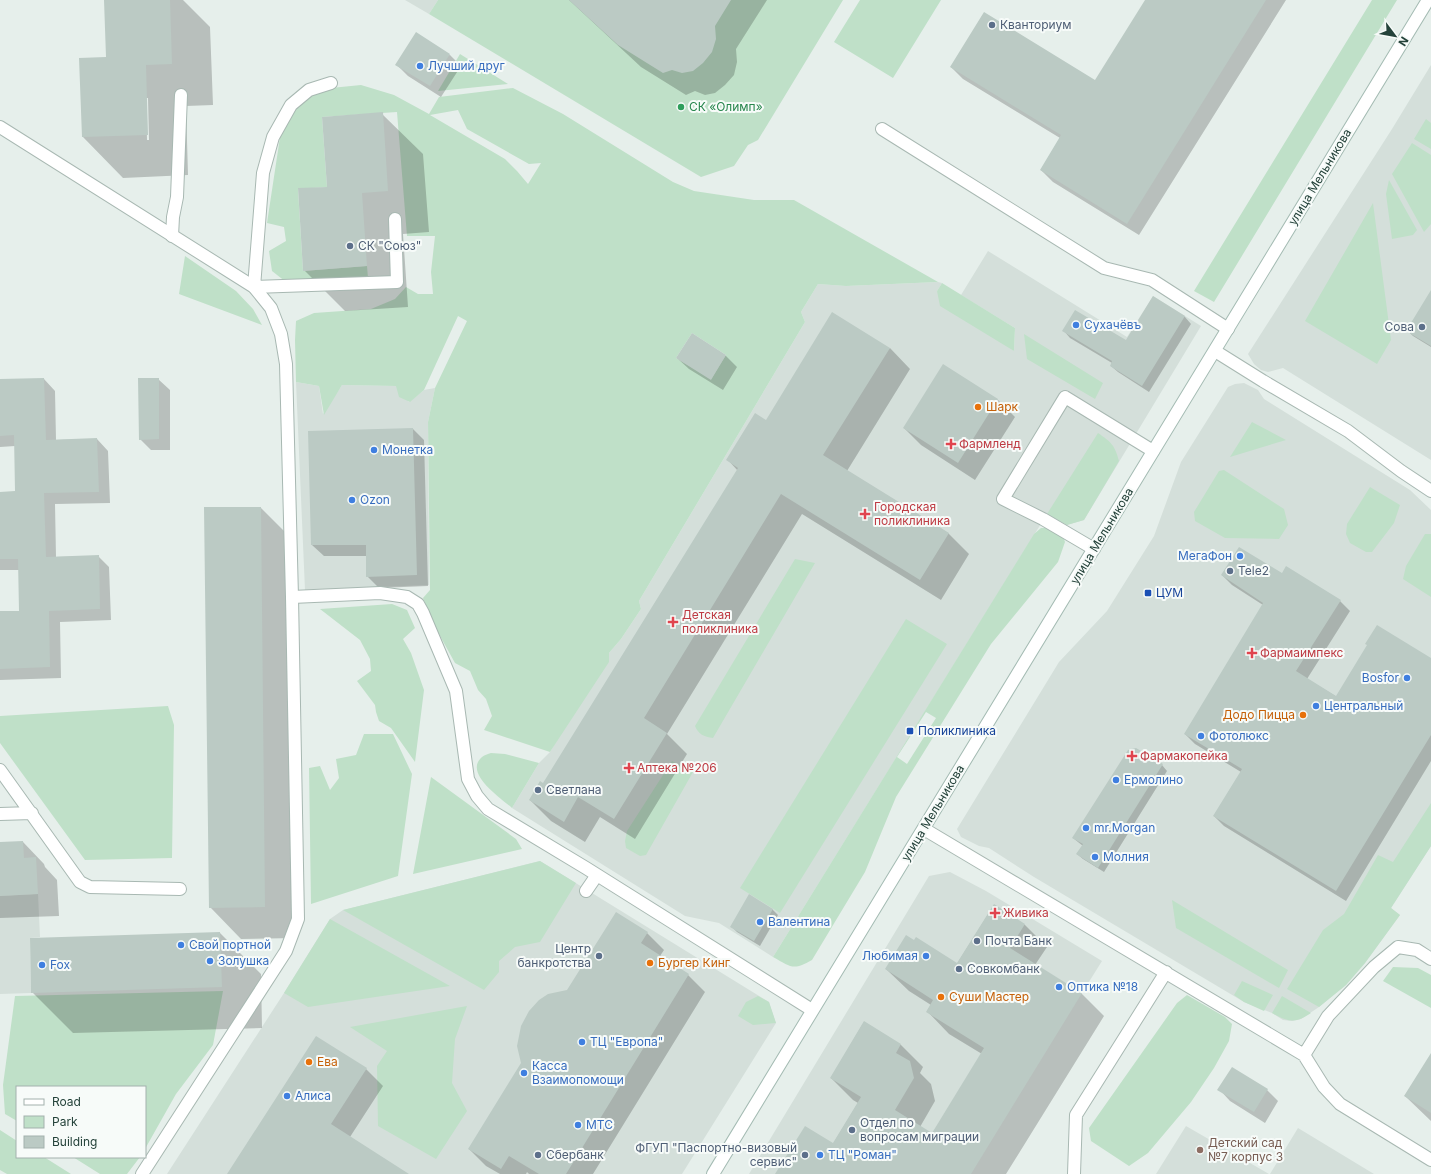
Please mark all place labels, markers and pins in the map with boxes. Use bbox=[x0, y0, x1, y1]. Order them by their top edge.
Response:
place label: Кванториум bbox=[1000, 17, 1072, 32]
marker: Кванториум bbox=[987, 20, 997, 30]
place label: Лучший друг bbox=[428, 58, 505, 73]
marker: Лучший друг bbox=[415, 61, 425, 71]
place label: СК «Олимп» bbox=[689, 99, 763, 114]
marker: СК «Олимп» bbox=[676, 102, 686, 112]
place label: СК "Союз" bbox=[358, 238, 421, 253]
marker: СК "Союз" bbox=[345, 241, 355, 251]
place label: Сухачёвъ bbox=[1084, 317, 1142, 332]
place label: Сова bbox=[1385, 319, 1414, 334]
marker: Сухачёвъ bbox=[1071, 320, 1081, 330]
marker: Сова bbox=[1417, 322, 1427, 332]
place label: Шарк bbox=[986, 399, 1019, 414]
marker: Шарк bbox=[973, 402, 983, 412]
place label: Фармленд bbox=[959, 436, 1021, 451]
marker: Фармленд bbox=[946, 439, 956, 449]
place label: Монетка bbox=[382, 442, 433, 457]
marker: Монетка bbox=[369, 445, 379, 455]
place label: Ozon bbox=[360, 492, 390, 507]
marker: Ozon bbox=[347, 495, 357, 505]
place label: Городская поликлиника bbox=[874, 499, 950, 528]
marker: Городская поликлиника bbox=[859, 508, 871, 520]
place label: МегаФон bbox=[1178, 548, 1232, 563]
marker: МегаФон bbox=[1235, 551, 1245, 561]
place label: Tele2 bbox=[1238, 563, 1269, 578]
marker: Tele2 bbox=[1225, 566, 1235, 576]
place label: ЦУМ bbox=[1156, 585, 1183, 600]
marker: ЦУМ bbox=[1143, 588, 1153, 598]
place label: Детская поликлиника bbox=[682, 607, 758, 636]
marker: Детская поликлиника bbox=[667, 616, 679, 628]
place label: Фармаимпекс bbox=[1260, 645, 1344, 660]
marker: Фармаимпекс bbox=[1247, 648, 1257, 658]
place label: Bosfor bbox=[1362, 670, 1399, 685]
marker: Bosfor bbox=[1402, 673, 1412, 683]
place label: Центральный bbox=[1324, 698, 1403, 713]
marker: Центральный bbox=[1311, 701, 1321, 711]
place label: Додо Пицца bbox=[1223, 707, 1295, 722]
marker: Додо Пицца bbox=[1298, 710, 1308, 720]
place label: Поликлиника bbox=[918, 723, 996, 738]
marker: Поликлиника bbox=[905, 726, 915, 736]
place label: Фотолюкс bbox=[1209, 728, 1269, 743]
marker: Фотолюкс bbox=[1196, 731, 1206, 741]
place label: Фармакопейка bbox=[1140, 748, 1228, 763]
marker: Фармакопейка bbox=[1127, 751, 1137, 761]
place label: Аптека №206 bbox=[637, 760, 717, 775]
marker: Аптека №206 bbox=[624, 763, 634, 773]
place label: Ермолино bbox=[1124, 772, 1183, 787]
marker: Ермолино bbox=[1111, 775, 1121, 785]
place label: Светлана bbox=[546, 782, 602, 797]
marker: Светлана bbox=[533, 785, 543, 795]
place label: mr.Morgan bbox=[1094, 820, 1155, 835]
marker: mr.Morgan bbox=[1081, 823, 1091, 833]
place label: Молния bbox=[1103, 849, 1149, 864]
marker: Молния bbox=[1090, 852, 1100, 862]
place label: Живика bbox=[1003, 905, 1049, 920]
marker: Живика bbox=[990, 908, 1000, 918]
place label: Валентина bbox=[768, 914, 830, 929]
marker: Валентина bbox=[755, 917, 765, 927]
place label: Почта Банк bbox=[985, 933, 1052, 948]
marker: Почта Банк bbox=[972, 936, 982, 946]
place label: Свой портной bbox=[189, 937, 271, 952]
marker: Свой портной bbox=[176, 940, 186, 950]
place label: Центр банкротства bbox=[517, 941, 591, 970]
place label: Любимая bbox=[862, 948, 918, 963]
marker: Центр банкротства bbox=[594, 951, 604, 961]
marker: Любимая bbox=[921, 951, 931, 961]
place label: Золушка bbox=[218, 953, 269, 968]
place label: Бургер Кинг bbox=[658, 955, 730, 970]
marker: Золушка bbox=[205, 956, 215, 966]
place label: Fox bbox=[50, 957, 71, 972]
marker: Бургер Кинг bbox=[645, 958, 655, 968]
marker: Fox bbox=[37, 960, 47, 970]
place label: Совкомбанк bbox=[967, 961, 1040, 976]
marker: Совкомбанк bbox=[954, 964, 964, 974]
place label: Оптика №18 bbox=[1067, 979, 1138, 994]
marker: Оптика №18 bbox=[1054, 982, 1064, 992]
place label: Суши Мастер bbox=[949, 989, 1029, 1004]
marker: Суши Мастер bbox=[936, 992, 946, 1002]
place label: ТЦ "Европа" bbox=[590, 1034, 663, 1049]
marker: ТЦ "Европа" bbox=[577, 1037, 587, 1047]
place label: Ева bbox=[317, 1054, 338, 1069]
marker: Ева bbox=[304, 1057, 314, 1067]
place label: Касса Взаимопомощи bbox=[532, 1058, 624, 1087]
marker: Касса Взаимопомощи bbox=[519, 1068, 529, 1078]
place label: Алиса bbox=[295, 1088, 331, 1103]
marker: Алиса bbox=[282, 1091, 292, 1101]
place label: Отдел по вопросам миграции bbox=[860, 1115, 979, 1144]
place label: МТС bbox=[586, 1117, 613, 1132]
marker: МТС bbox=[573, 1120, 583, 1130]
marker: Отдел по вопросам миграции bbox=[847, 1125, 857, 1135]
place label: Детский сад №7 корпус 3 bbox=[1208, 1135, 1283, 1164]
place label: ФГУП "Паспортно-визовый сервис" bbox=[635, 1140, 797, 1169]
marker: Детский сад №7 корпус 3 bbox=[1195, 1145, 1205, 1155]
place label: Сбербанк bbox=[546, 1147, 604, 1162]
place label: ТЦ "Роман" bbox=[828, 1147, 897, 1162]
marker: Сбербанк bbox=[533, 1150, 543, 1160]
marker: ФГУП "Паспортно-визовый сервис" bbox=[800, 1150, 810, 1160]
marker: ТЦ "Роман" bbox=[815, 1150, 825, 1160]

